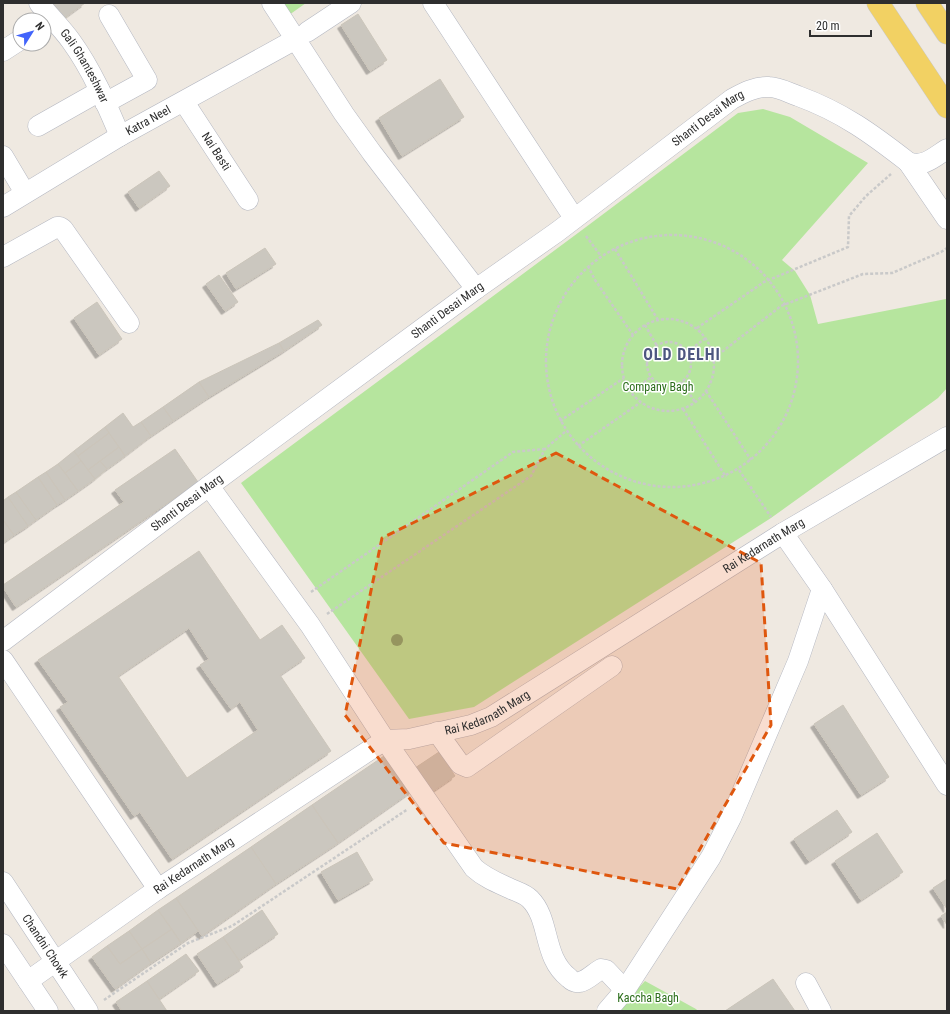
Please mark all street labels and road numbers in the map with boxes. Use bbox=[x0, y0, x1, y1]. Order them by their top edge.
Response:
street label: Gali Ghanteshwar bbox=[57, 26, 112, 105]
street label: Shanti Desai Marg bbox=[669, 87, 746, 149]
street label: Katra Neel bbox=[123, 102, 173, 139]
street label: Nai Basti bbox=[199, 130, 234, 173]
street label: Shanti Desai Marg bbox=[408, 279, 486, 341]
street label: Shanti Desai Marg bbox=[148, 471, 226, 534]
street label: Rai Kedarnath Marg bbox=[720, 515, 807, 576]
street label: Rai Kedarnath Marg bbox=[443, 687, 533, 738]
street label: Rai Kedarnath Marg bbox=[151, 834, 237, 897]
street label: Chandni Chowk bbox=[19, 912, 72, 981]

